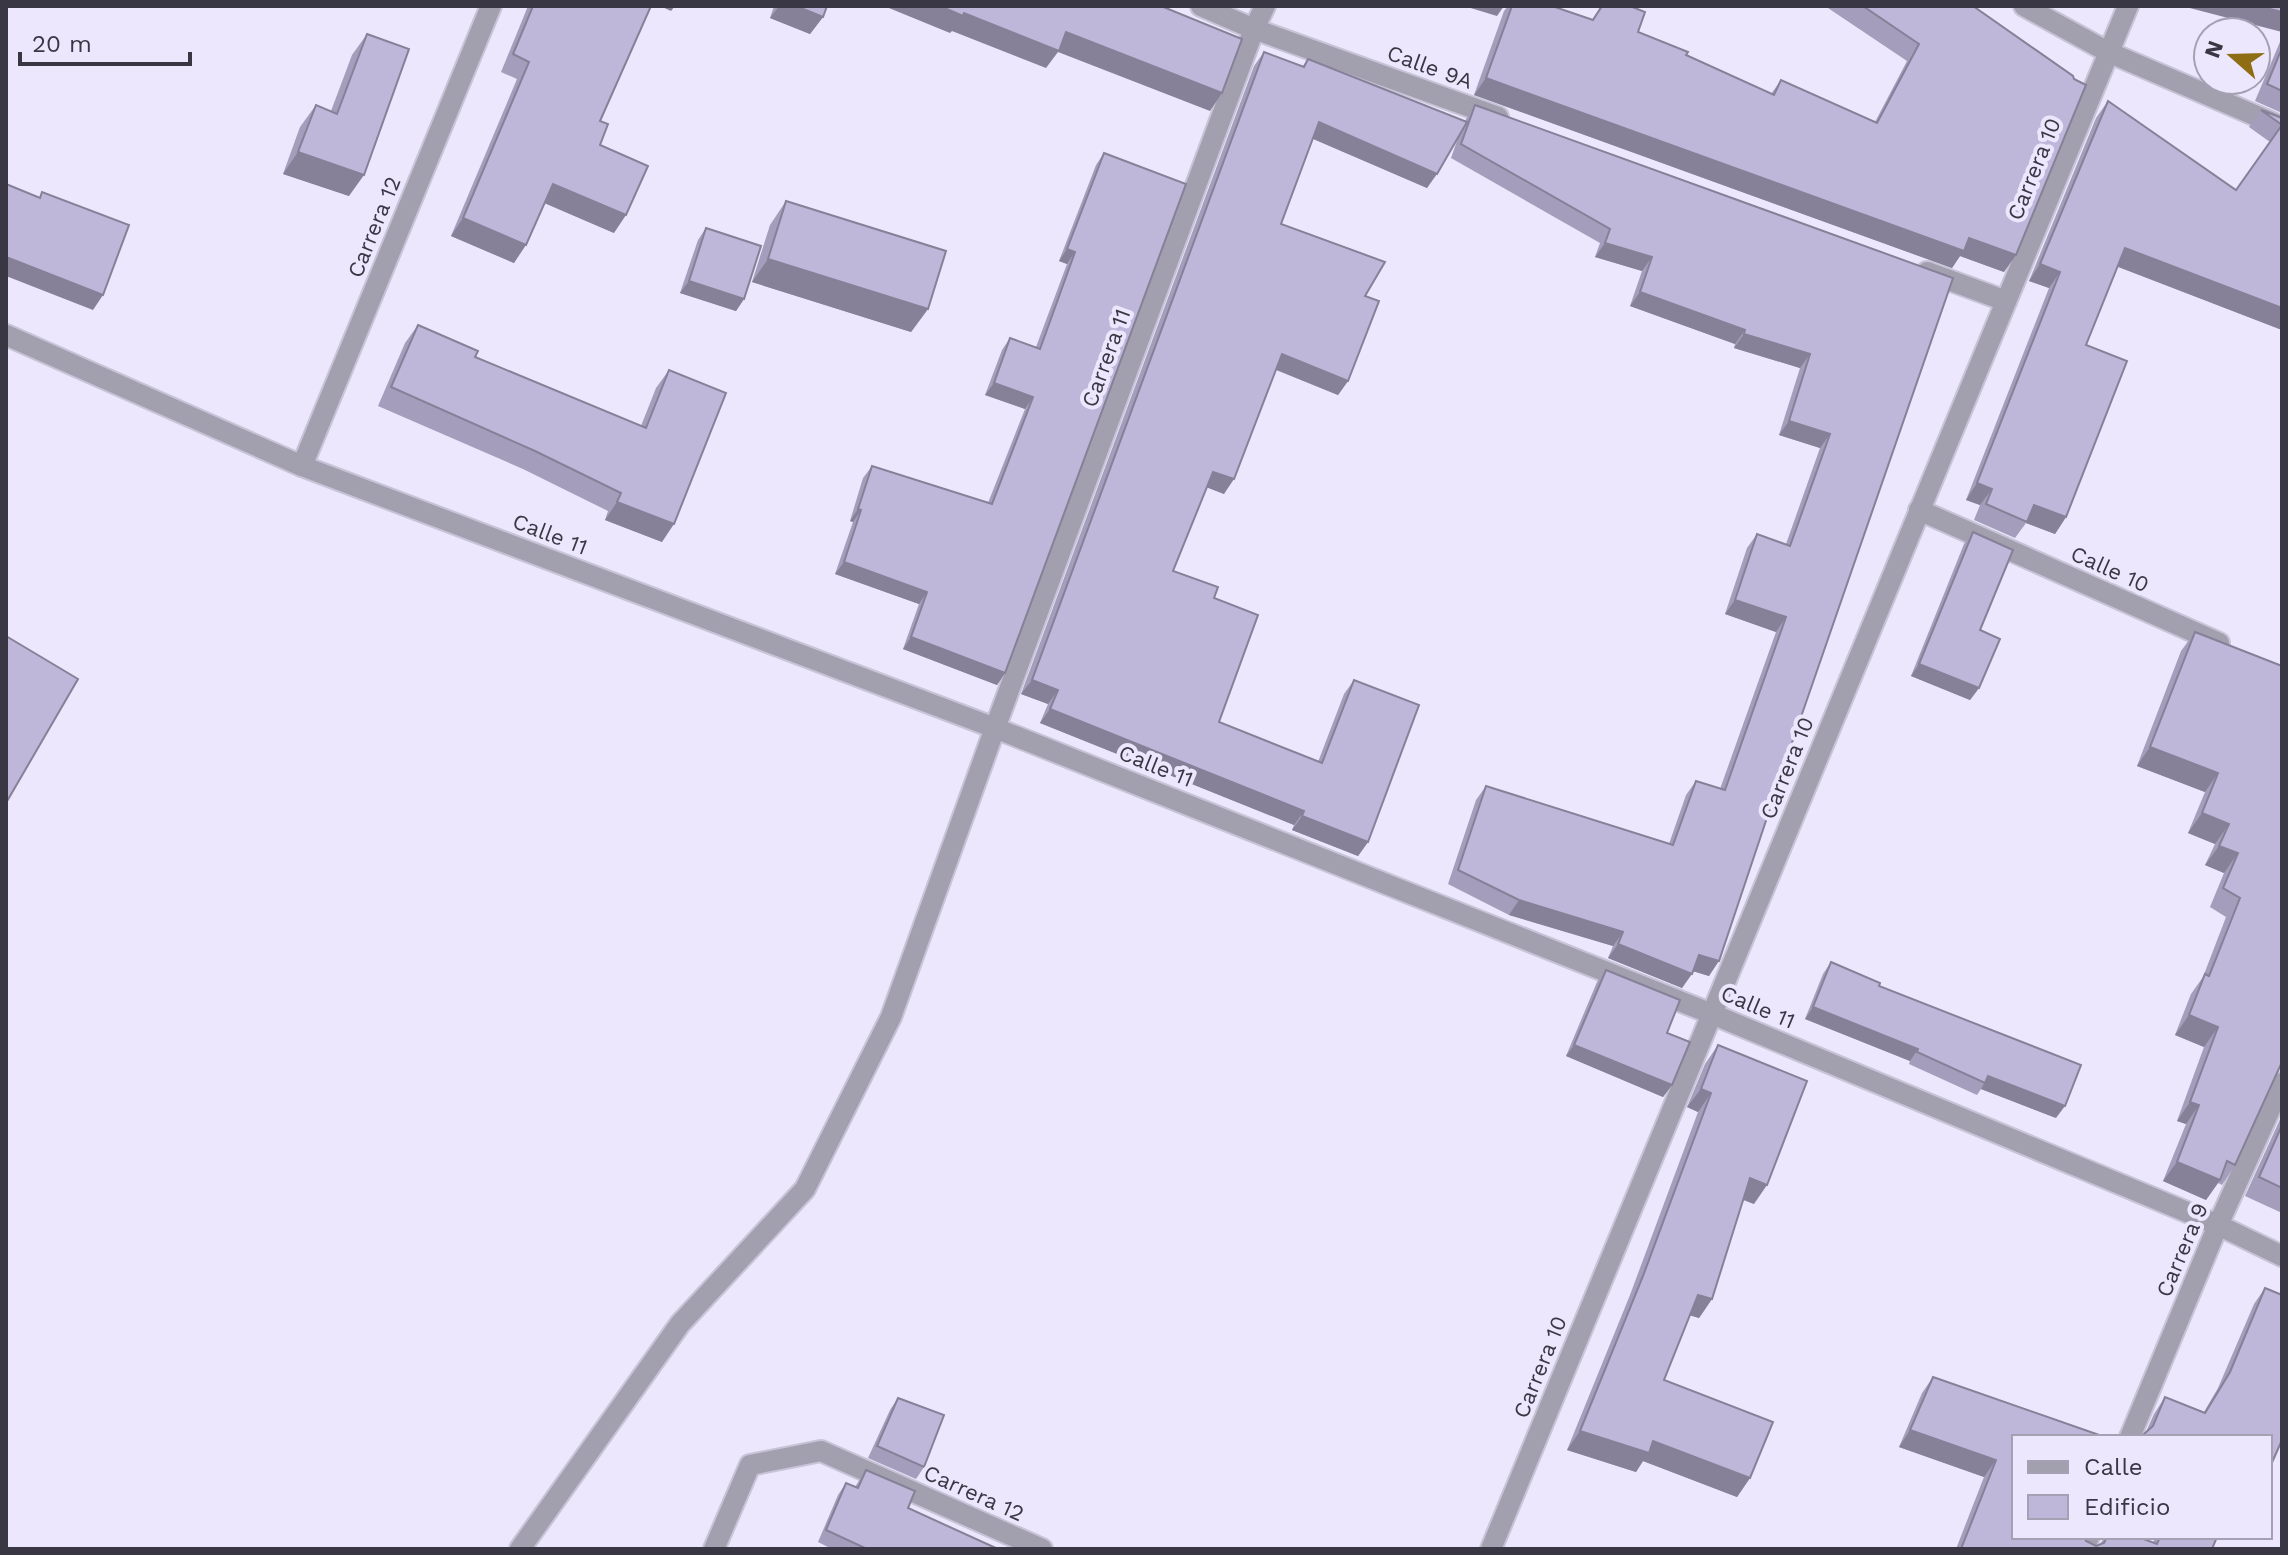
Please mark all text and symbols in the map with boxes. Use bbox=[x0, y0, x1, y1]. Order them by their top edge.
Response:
scale bar bbox=[20, 16, 190, 66]
north arrow bbox=[2192, 16, 2272, 96]
text: 20 m bbox=[32, 30, 92, 58]
text: N bbox=[2199, 37, 2228, 61]
street label: Calle 9A bbox=[1384, 40, 1476, 94]
street label: Carrera 10 bbox=[2002, 114, 2066, 224]
street label: Carrera 12 bbox=[342, 173, 406, 281]
street label: Carrera 11 bbox=[1077, 305, 1135, 411]
street label: Calle 11 bbox=[509, 508, 591, 560]
street label: Calle 10 bbox=[2067, 541, 2153, 597]
street label: Carrera 10 bbox=[1755, 713, 1819, 823]
street label: Calle 11 bbox=[1115, 740, 1197, 792]
street label: Calle 11 bbox=[1717, 980, 1799, 1034]
street label: Carrera 9 bbox=[2151, 1199, 2213, 1301]
street label: Carrera 10 bbox=[1508, 1312, 1572, 1422]
legend bbox=[2012, 1435, 2272, 1539]
text: Calle bbox=[2084, 1453, 2143, 1481]
street label: Carrera 12 bbox=[920, 1460, 1028, 1526]
text: Edificio bbox=[2084, 1493, 2170, 1521]

